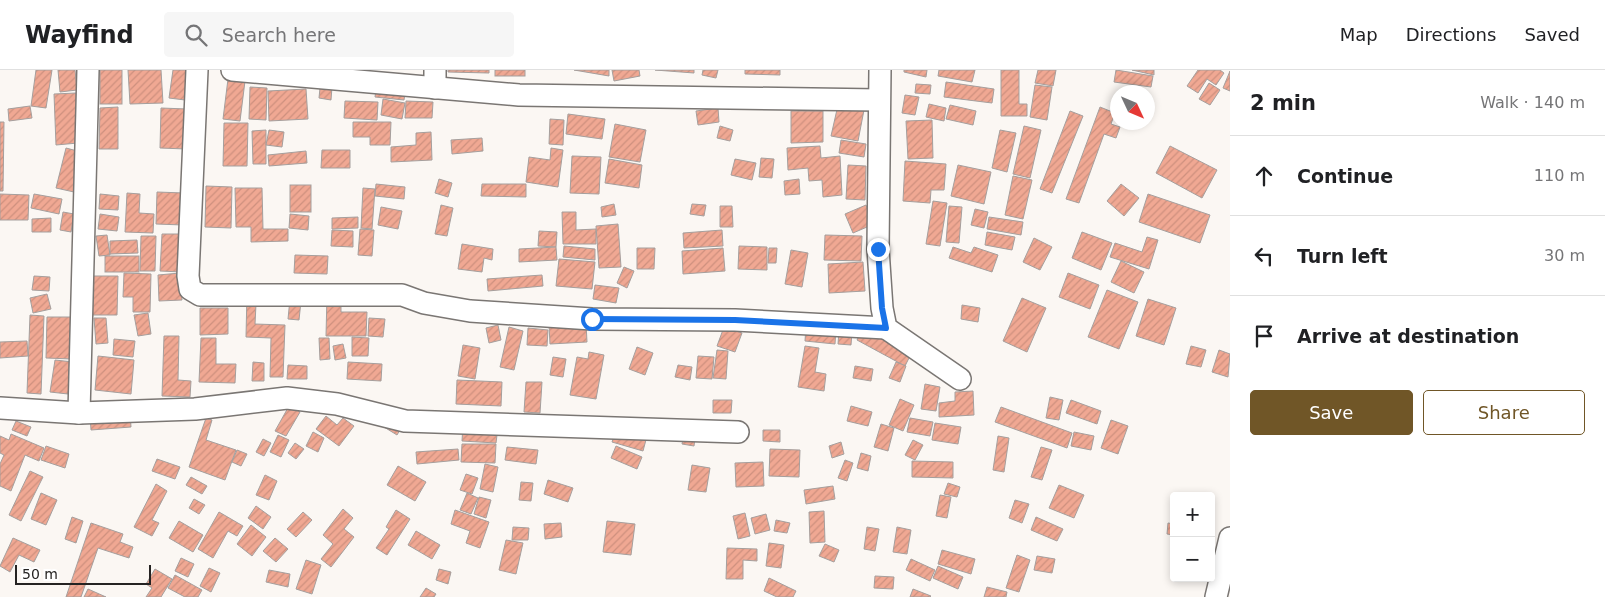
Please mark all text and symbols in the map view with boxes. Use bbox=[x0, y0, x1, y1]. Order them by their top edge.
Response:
search box bbox=[164, 12, 514, 57]
text: Wayfind bbox=[25, 21, 134, 49]
icon: search bbox=[182, 21, 210, 49]
text: Search here bbox=[222, 24, 336, 46]
text: Map bbox=[1340, 24, 1378, 45]
text: Directions bbox=[1406, 24, 1496, 45]
text: Saved bbox=[1524, 24, 1580, 45]
north arrow bbox=[1110, 85, 1155, 130]
text: 2 min bbox=[1250, 91, 1316, 115]
text: Walk · 140 m bbox=[1480, 93, 1585, 112]
icon: ahead bbox=[1250, 162, 1278, 190]
text: Continue bbox=[1297, 165, 1393, 187]
text: 110 m bbox=[1534, 166, 1585, 185]
route end bbox=[867, 238, 890, 261]
icon: left bbox=[1250, 242, 1278, 270]
text: Turn left bbox=[1297, 245, 1388, 267]
text: 30 m bbox=[1544, 246, 1585, 265]
route start bbox=[581, 308, 604, 331]
icon: arrive bbox=[1250, 322, 1278, 350]
text: Arrive at destination bbox=[1297, 325, 1519, 347]
button: Save bbox=[1250, 390, 1413, 435]
button: Share bbox=[1423, 390, 1585, 435]
map controls bbox=[1170, 492, 1215, 582]
button: + bbox=[1170, 492, 1215, 537]
button: − bbox=[1170, 537, 1215, 582]
scale bar bbox=[15, 562, 151, 585]
text: 50 m bbox=[22, 566, 58, 582]

